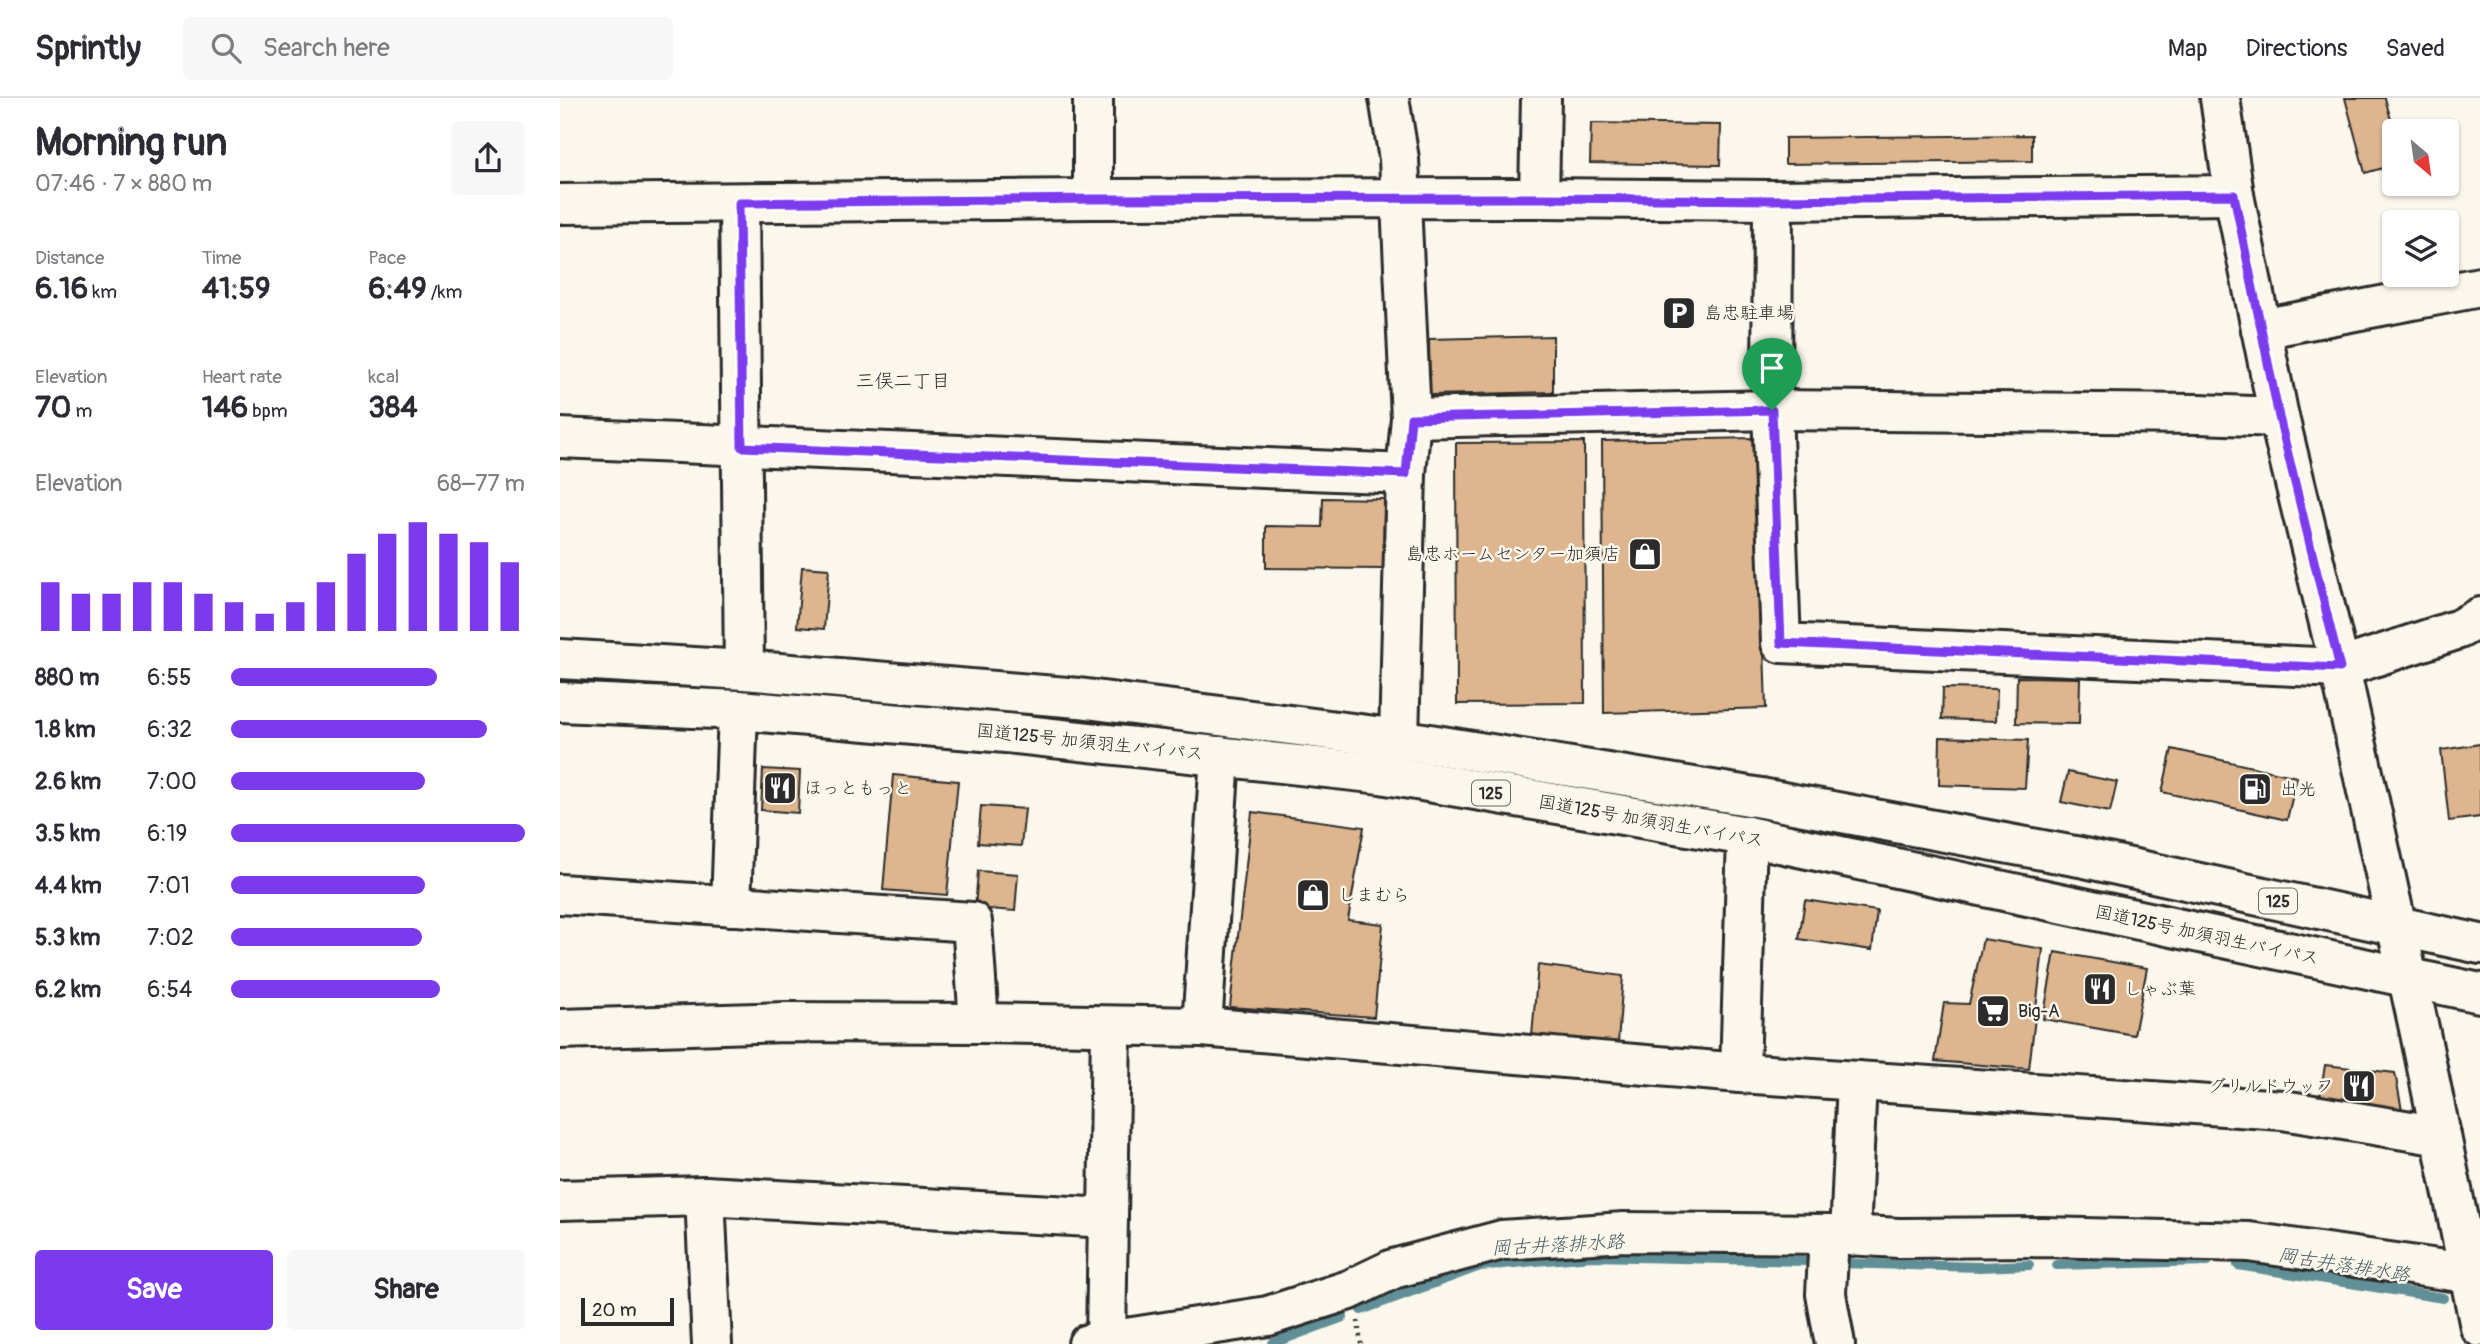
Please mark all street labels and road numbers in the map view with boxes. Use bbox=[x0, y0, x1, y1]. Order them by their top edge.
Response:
street label: 国道125号 加須羽生バイパス bbox=[975, 719, 1205, 766]
road number: 125 bbox=[1472, 780, 1510, 806]
street label: 国道125号 加須羽生バイパス bbox=[1536, 790, 1765, 853]
road number: 125 bbox=[2259, 888, 2297, 914]
street label: 国道125号 加須羽生バイパス bbox=[2093, 900, 2321, 970]

